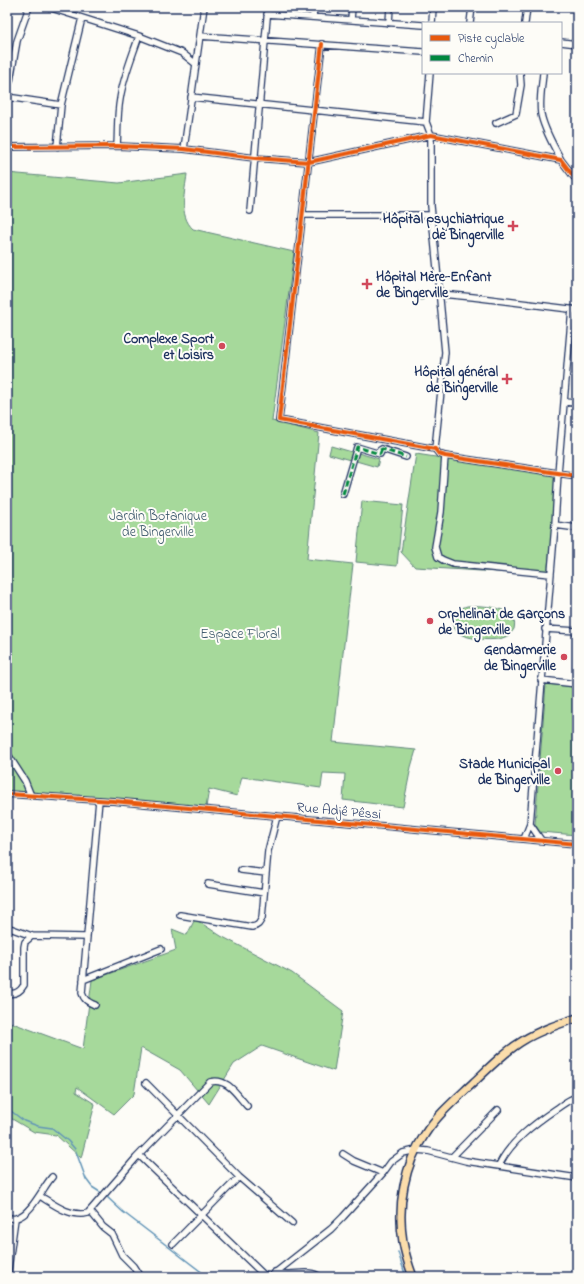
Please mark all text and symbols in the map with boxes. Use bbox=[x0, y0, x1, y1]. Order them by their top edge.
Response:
legend bbox=[422, 22, 562, 74]
text: Piste cyclable bbox=[458, 30, 525, 49]
text: Chemin bbox=[458, 50, 493, 68]
place label: Hôpital psychiatrique de Bingerville bbox=[383, 209, 505, 248]
marker: Hôpital psychiatrique de Bingerville bbox=[507, 220, 519, 232]
place label: Hôpital Mère-Enfant de Bingerville bbox=[376, 267, 492, 306]
marker: Hôpital Mère-Enfant de Bingerville bbox=[361, 278, 373, 290]
place label: Complexe Sport et Loisirs bbox=[123, 329, 214, 366]
marker: Complexe Sport et Loisirs bbox=[217, 341, 227, 351]
place label: Hôpital général de Bingerville bbox=[414, 362, 499, 401]
marker: Hôpital général de Bingerville bbox=[501, 373, 513, 385]
park label: Jardin Botanique de Bingerville bbox=[109, 506, 208, 544]
place label: Orphelinat de Garçons de Bingerville bbox=[438, 604, 565, 643]
marker: Orphelinat de Garçons de Bingerville bbox=[425, 616, 435, 626]
park label: Espace Floral bbox=[200, 624, 280, 645]
place label: Gendarmerie de Bingerville bbox=[484, 640, 557, 679]
marker: Gendarmerie de Bingerville bbox=[559, 652, 569, 662]
place label: Stade Municipal de Bingerville bbox=[459, 754, 551, 793]
marker: Stade Municipal de Bingerville bbox=[553, 766, 563, 776]
street label: Rue Adjê Pêssi bbox=[296, 797, 382, 826]

